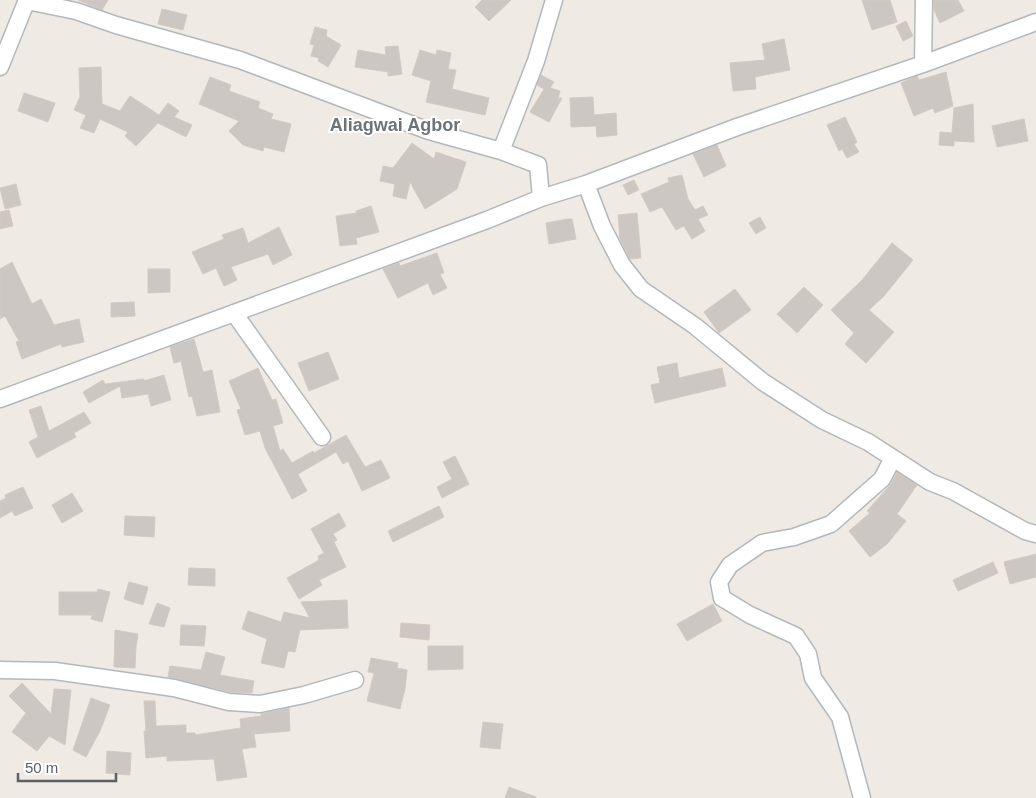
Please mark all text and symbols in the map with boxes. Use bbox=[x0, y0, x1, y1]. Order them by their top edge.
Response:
district label: Aliagwai Agbor bbox=[330, 115, 460, 135]
scale bar bbox=[18, 750, 115, 782]
text: 50 m bbox=[25, 759, 58, 776]

